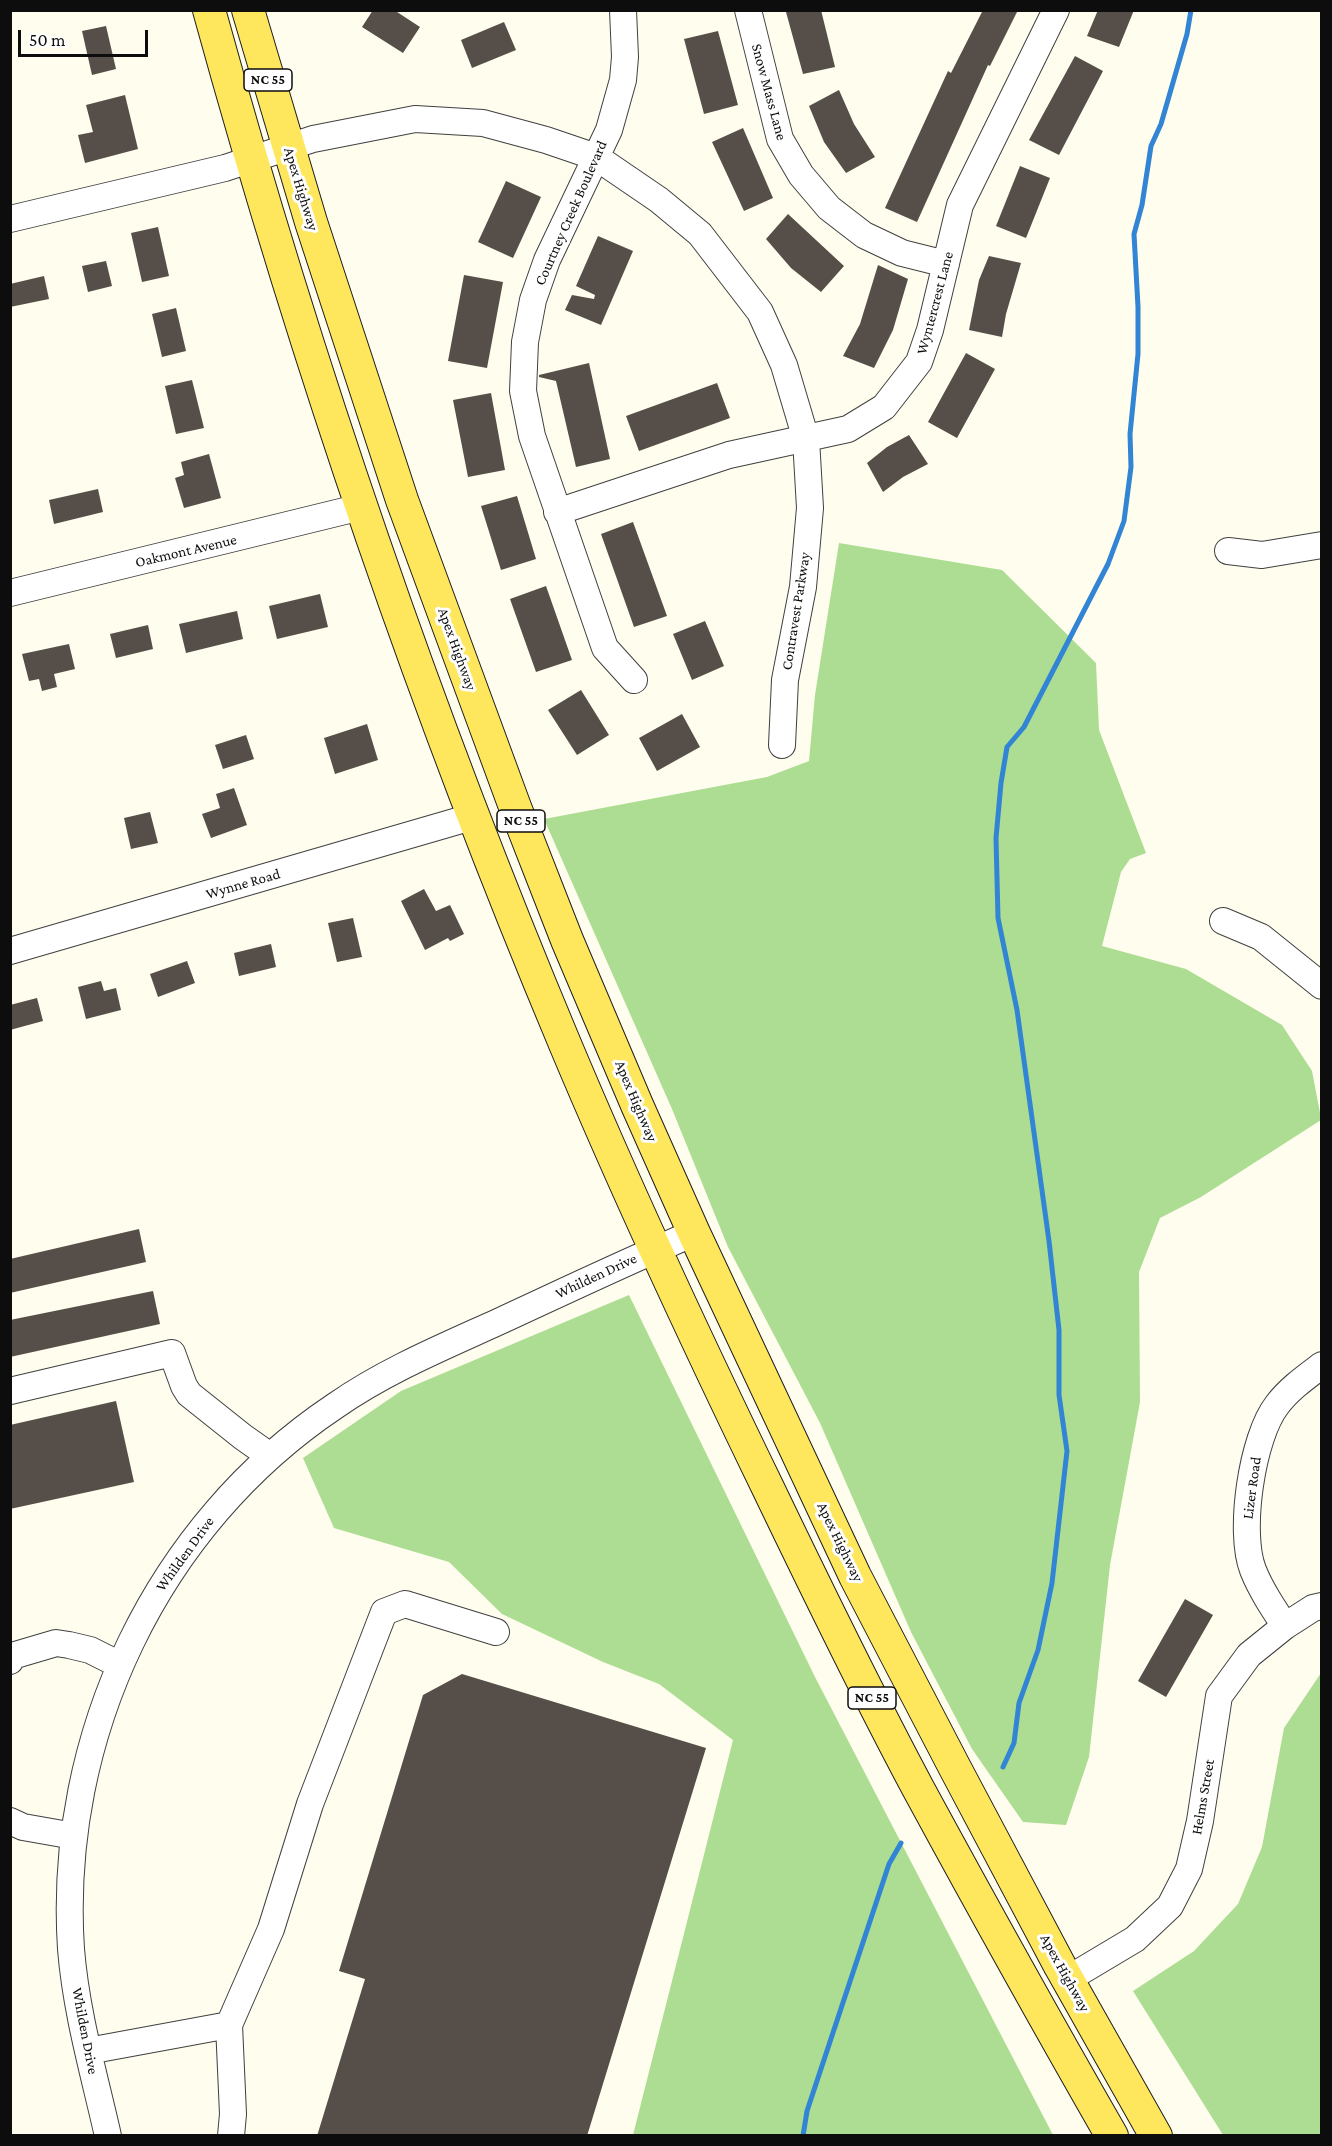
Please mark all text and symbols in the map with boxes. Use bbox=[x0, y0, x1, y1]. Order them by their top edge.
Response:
scale bar bbox=[21, 18, 152, 56]
text: 50 m bbox=[29, 30, 66, 50]
street label: Snow Mass Lane bbox=[747, 42, 791, 142]
road number: NC 55 bbox=[244, 69, 292, 91]
street label: Courtney Creek Boulevard bbox=[531, 138, 611, 288]
street label: Apex Highway bbox=[280, 145, 322, 233]
street label: Wyntercrest Lane bbox=[913, 250, 957, 356]
street label: Oakmont Avenue bbox=[133, 531, 239, 571]
street label: Contravest Parkway bbox=[778, 551, 814, 671]
street label: Apex Highway bbox=[434, 605, 480, 693]
road number: NC 55 bbox=[497, 810, 545, 832]
street label: Wynne Road bbox=[204, 865, 282, 903]
street label: Apex Highway bbox=[611, 1058, 661, 1144]
street label: Whilden Drive bbox=[552, 1249, 640, 1303]
street label: Lizer Road bbox=[1239, 1456, 1265, 1520]
street label: Apex Highway bbox=[813, 1499, 867, 1585]
street label: Whilden Drive bbox=[152, 1513, 218, 1595]
road number: NC 55 bbox=[848, 1687, 896, 1709]
street label: Helms Street bbox=[1188, 1758, 1218, 1836]
street label: Apex Highway bbox=[1036, 1931, 1094, 2015]
street label: Whilden Drive bbox=[68, 1986, 102, 2076]

